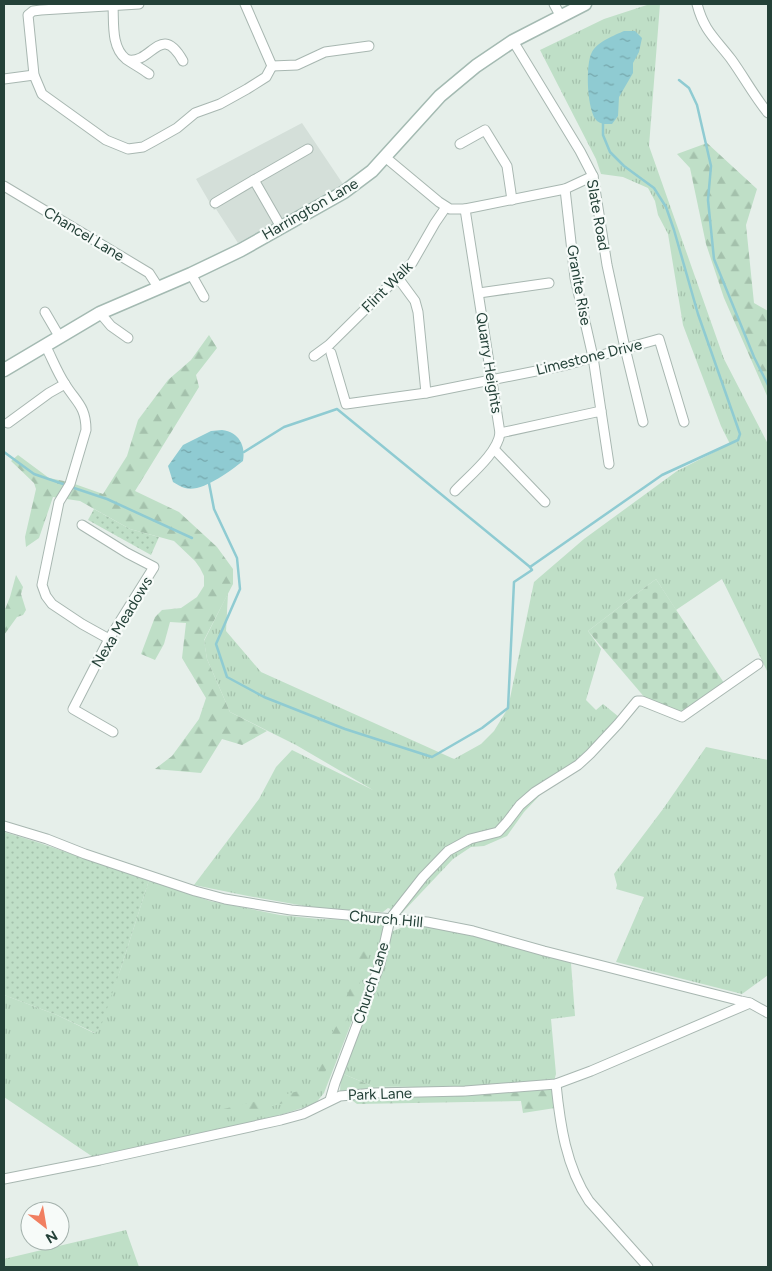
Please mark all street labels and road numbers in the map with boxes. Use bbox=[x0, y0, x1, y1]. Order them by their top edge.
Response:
street label: Harrington Lane bbox=[259, 174, 361, 244]
street label: Slate Road bbox=[583, 178, 613, 252]
street label: Chancel Lane bbox=[41, 203, 127, 265]
street label: Granite Rise bbox=[563, 243, 595, 327]
street label: Flint Walk bbox=[358, 257, 417, 316]
street label: Quarry Heights bbox=[472, 311, 506, 415]
street label: Limestone Drive bbox=[534, 335, 644, 379]
street label: Nexa Meadows bbox=[88, 573, 156, 671]
street label: Church Hill bbox=[348, 907, 424, 931]
street label: Church Lane bbox=[349, 940, 393, 1026]
street label: Park Lane bbox=[348, 1084, 412, 1104]

